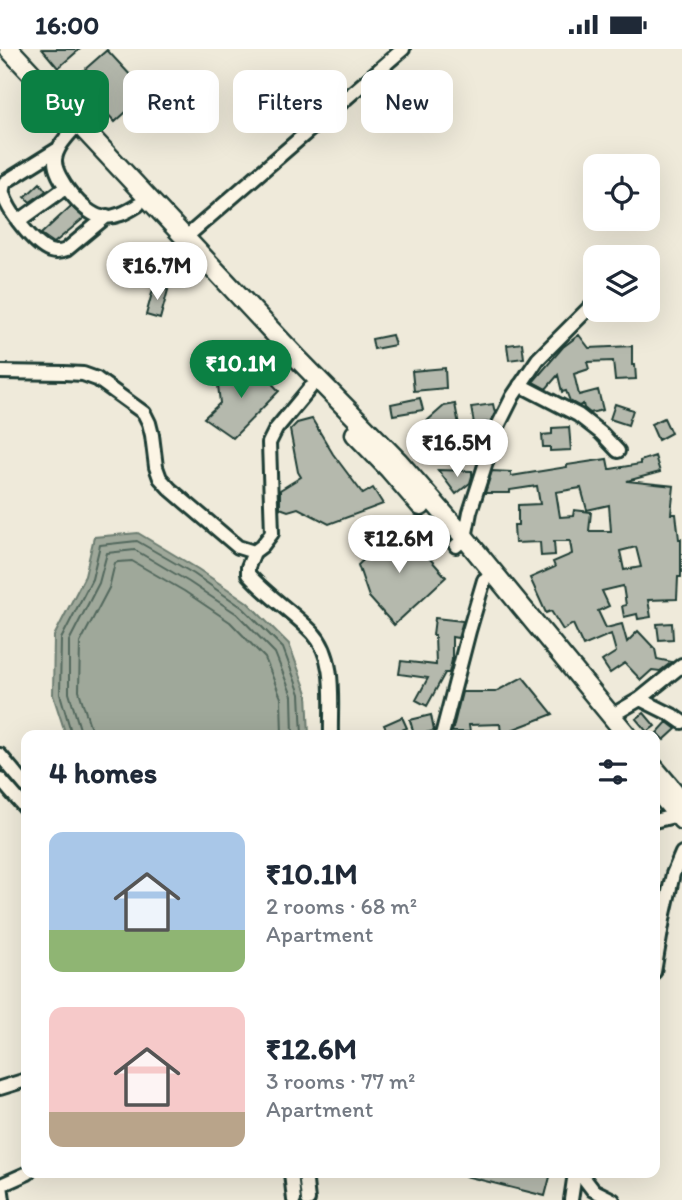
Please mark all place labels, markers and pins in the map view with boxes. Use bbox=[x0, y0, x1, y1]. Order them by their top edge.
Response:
pin: ₹16.7M bbox=[100, 243, 214, 302]
pin: ₹10.1M bbox=[184, 341, 298, 400]
pin: ₹16.5M bbox=[400, 419, 514, 479]
pin: ₹12.6M bbox=[342, 515, 456, 575]

